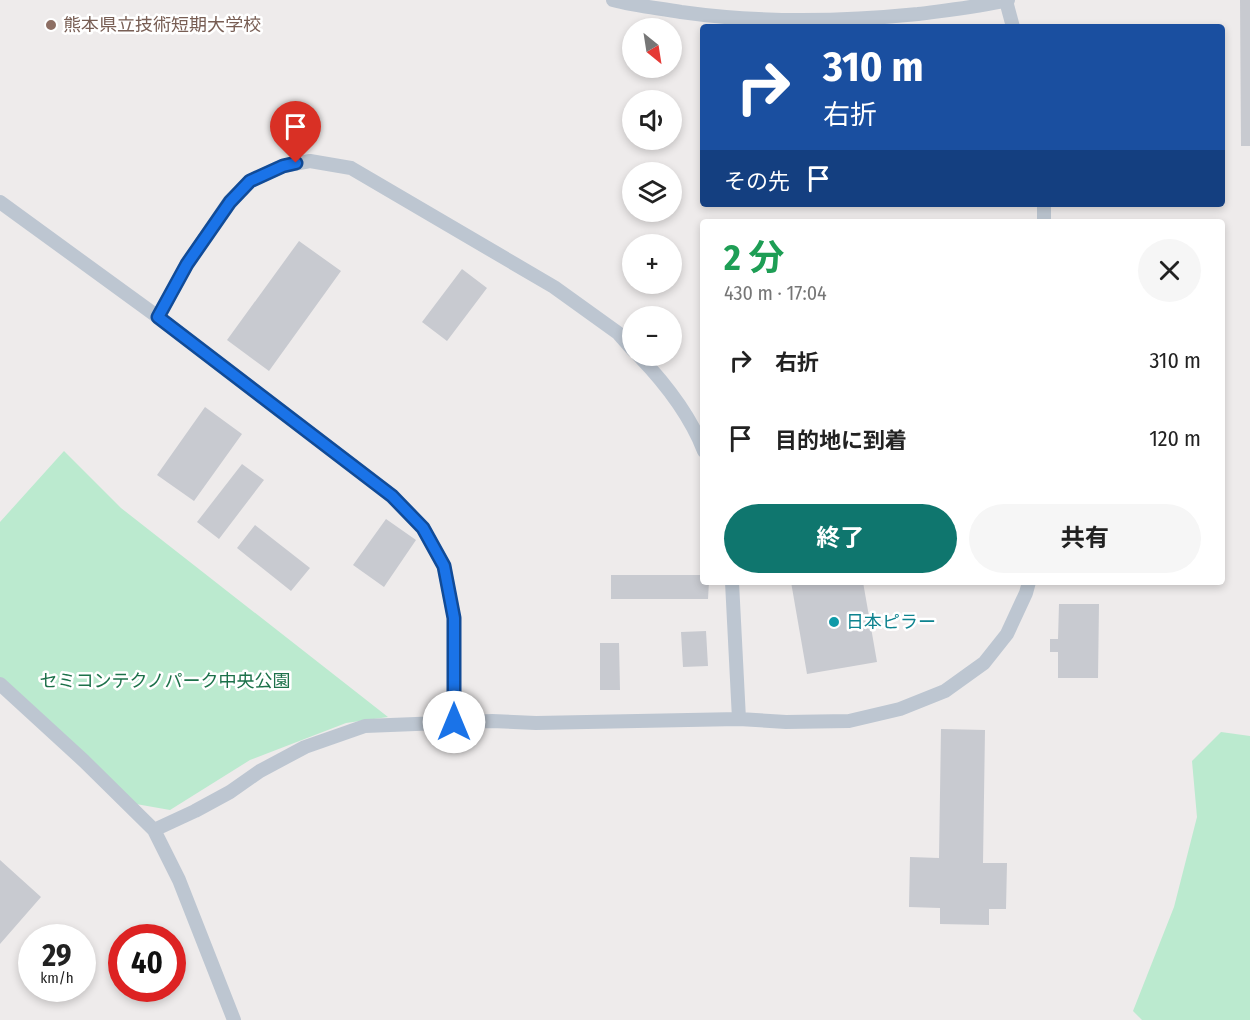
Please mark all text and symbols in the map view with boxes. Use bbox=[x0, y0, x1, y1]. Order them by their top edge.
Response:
place label: 熊本県立技術短期大学校 bbox=[63, 14, 261, 36]
marker: 熊本県立技術短期大学校 bbox=[44, 18, 58, 32]
north arrow bbox=[622, 18, 682, 78]
map controls bbox=[622, 18, 682, 366]
text: 310 m bbox=[823, 42, 924, 92]
icon: right bbox=[724, 48, 802, 126]
button: sound bbox=[622, 90, 682, 150]
text: 右折 bbox=[823, 99, 877, 131]
pin bbox=[270, 101, 321, 163]
icon: arrive bbox=[279, 110, 312, 143]
button: layers bbox=[622, 162, 682, 222]
icon: arrive bbox=[802, 162, 835, 195]
text: その先 bbox=[724, 168, 790, 195]
button: + bbox=[622, 234, 682, 294]
text: 2 分 bbox=[724, 236, 784, 280]
button: close bbox=[1138, 239, 1201, 302]
text: 430 m · 17:04 bbox=[724, 281, 827, 305]
button: − bbox=[622, 306, 682, 366]
icon: right bbox=[724, 344, 757, 377]
text: 310 m bbox=[1149, 347, 1201, 374]
text: 右折 bbox=[775, 349, 819, 376]
icon: arrive bbox=[724, 422, 757, 455]
text: 120 m bbox=[1149, 425, 1201, 452]
text: 目的地に到着 bbox=[775, 427, 907, 454]
button: 終了 bbox=[724, 504, 957, 573]
button: 共有 bbox=[969, 504, 1201, 573]
place label: 日本ピラー bbox=[846, 611, 936, 633]
marker: 日本ピラー bbox=[827, 615, 841, 629]
park label: セミコンテクノパーク中央公園 bbox=[40, 670, 290, 692]
position arrow bbox=[422, 690, 486, 754]
speed limit sign: 40 bbox=[108, 924, 186, 1002]
text: 29 bbox=[42, 938, 72, 974]
text: km/h bbox=[40, 969, 74, 987]

